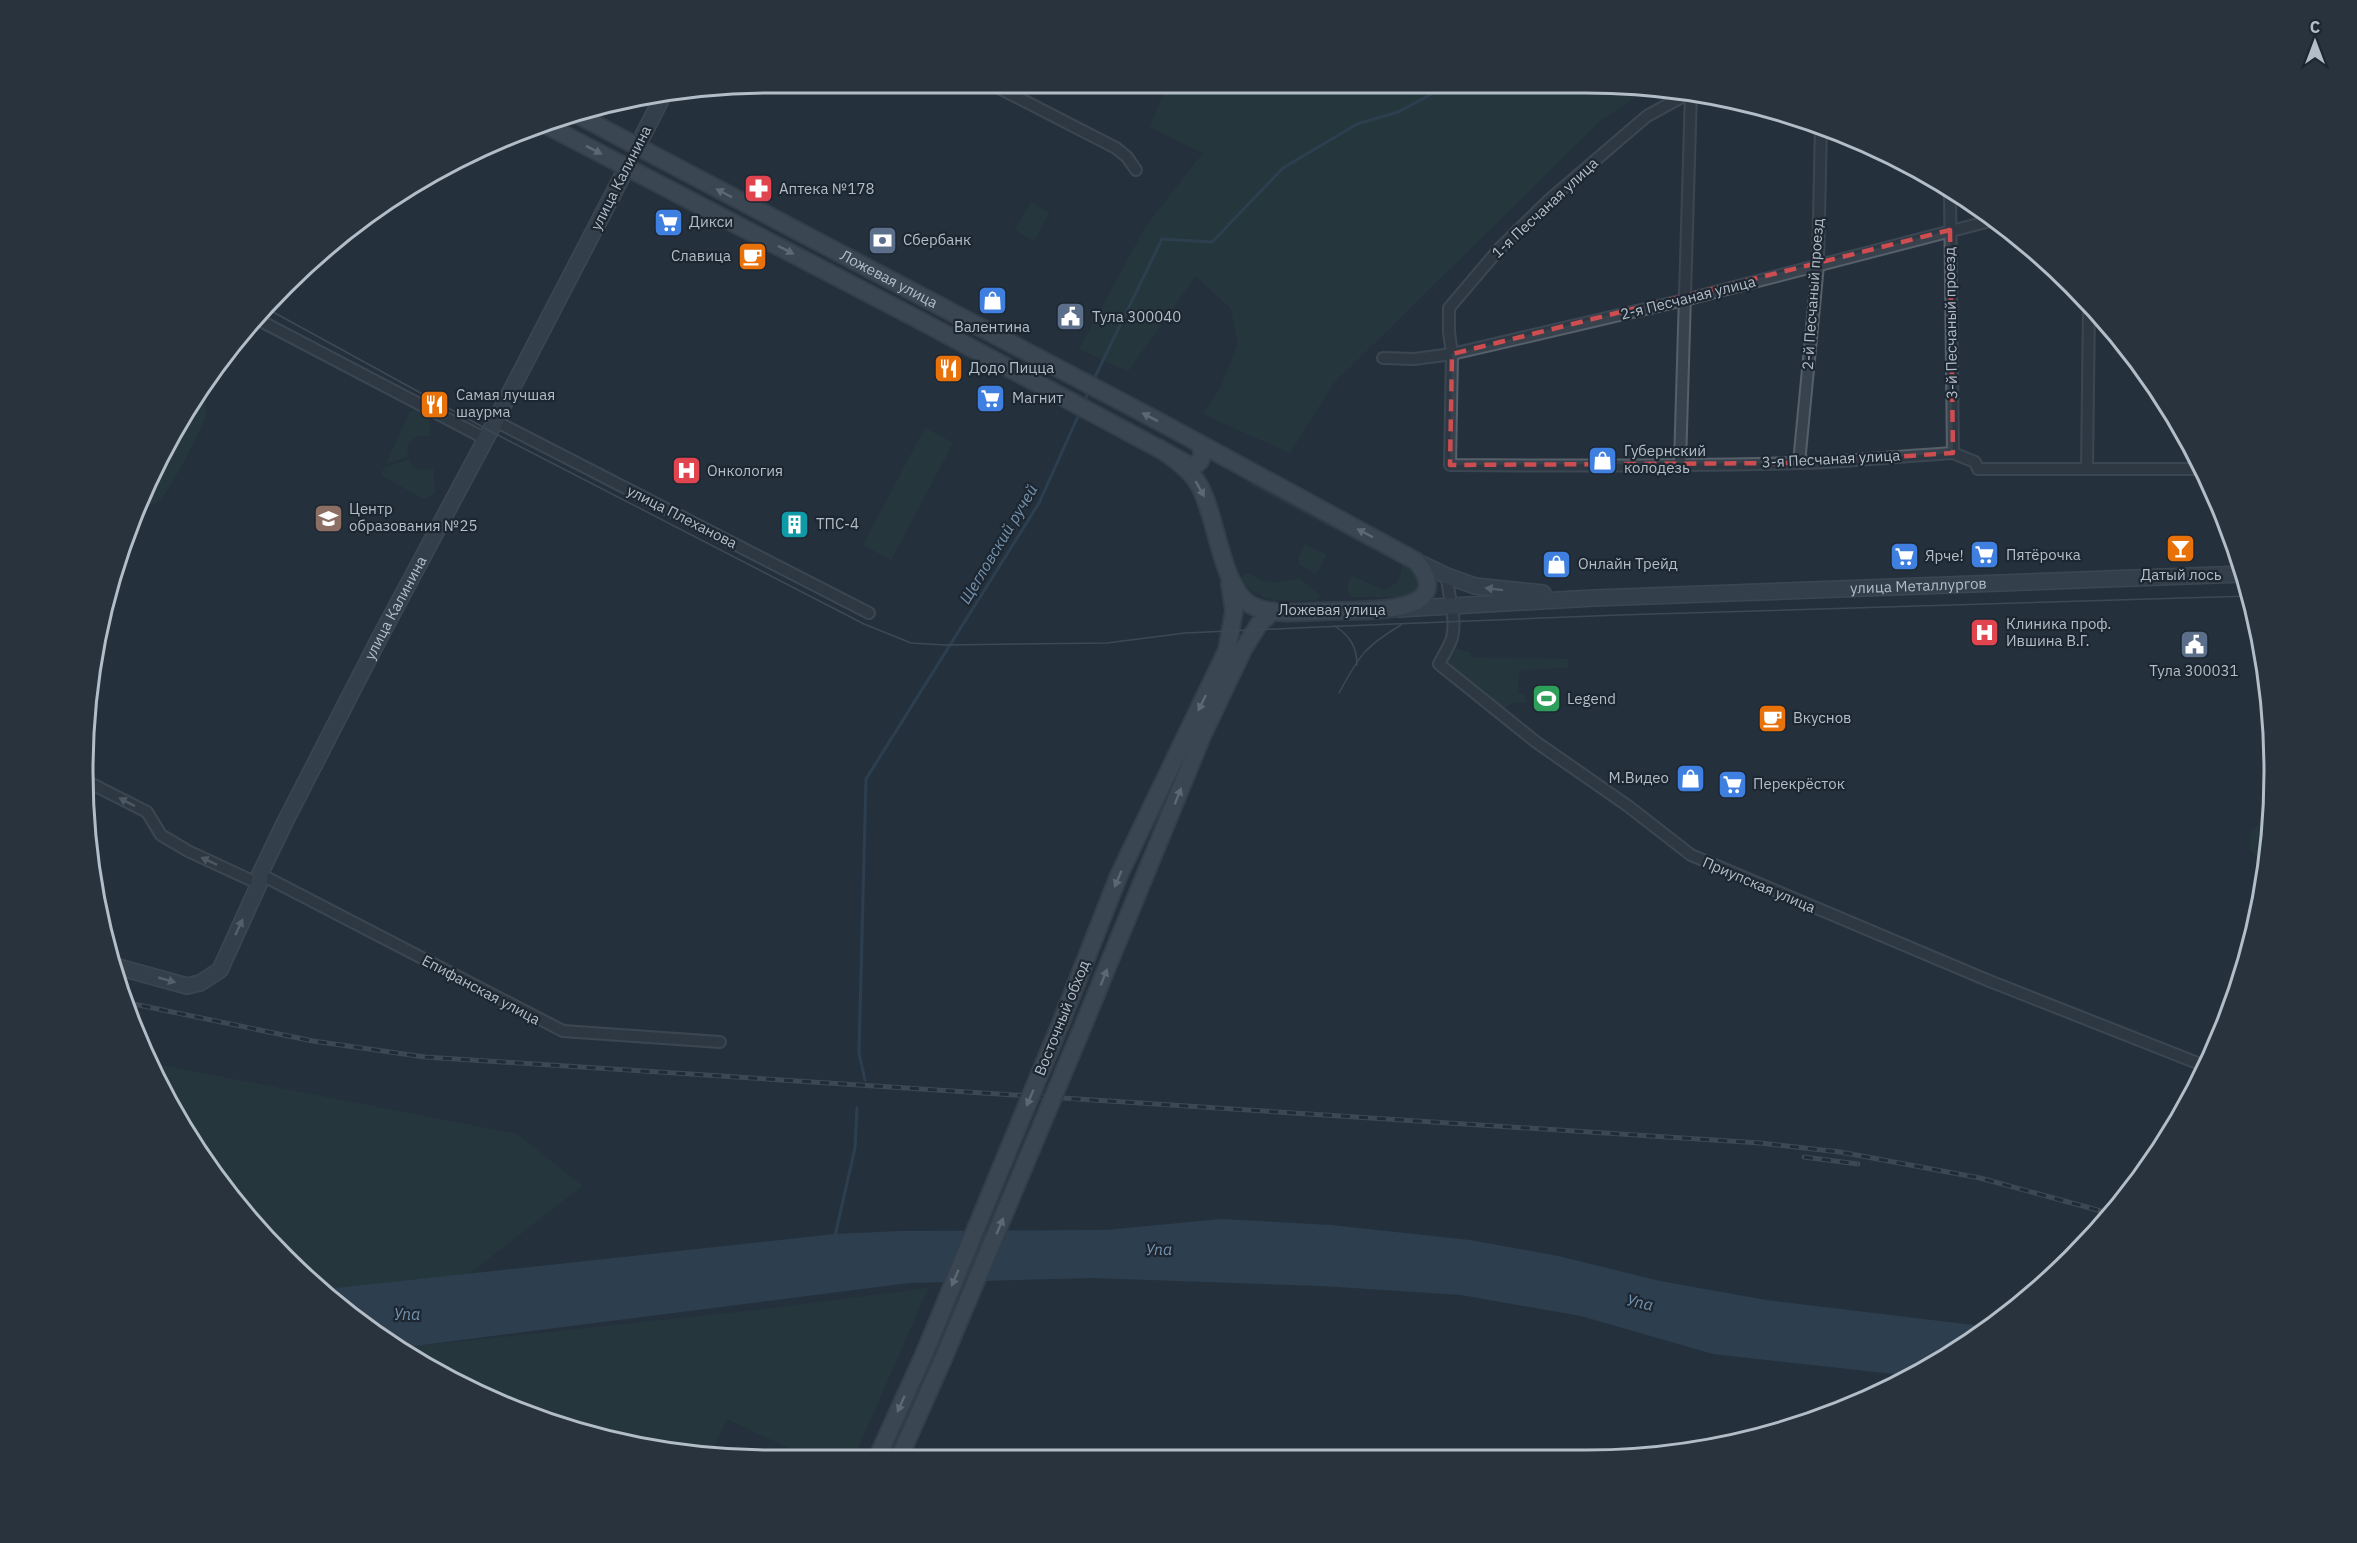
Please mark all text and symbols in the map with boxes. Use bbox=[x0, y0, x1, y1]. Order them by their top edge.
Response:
north arrow bbox=[2285, 12, 2345, 72]
text: С bbox=[2310, 17, 2320, 37]
street label: улица Калинина bbox=[586, 122, 655, 233]
one-way arrow bbox=[586, 145, 603, 155]
street label: 1-я Песчаная улица bbox=[1487, 153, 1602, 262]
pharmacy icon: Аптека №178 bbox=[742, 173, 774, 205]
place label: Аптека №178 bbox=[779, 179, 874, 198]
one-way arrow bbox=[715, 188, 732, 198]
supermarket icon: Дикси bbox=[652, 206, 684, 238]
place label: Дикси bbox=[689, 212, 733, 231]
street label: 2-й Песчаный проезд bbox=[1798, 217, 1827, 370]
bank icon: Сбербанк bbox=[866, 224, 898, 256]
place label: Сбербанк bbox=[903, 230, 971, 249]
cafe icon: Славица bbox=[736, 240, 768, 272]
one-way arrow bbox=[777, 245, 794, 255]
street label: Ложевая улица bbox=[837, 245, 941, 312]
place label: Славица bbox=[671, 246, 731, 265]
street label: 3-й Песчаный проезд bbox=[1940, 247, 1961, 399]
street label: 2-я Песчаная улица bbox=[1618, 272, 1757, 324]
shop icon: Валентина bbox=[976, 284, 1008, 316]
public building icon: Тула 300040 bbox=[1055, 301, 1087, 333]
place label: Тула 300040 bbox=[1092, 307, 1181, 326]
place label: Валентина bbox=[954, 317, 1030, 336]
restaurant icon: Додо Пицца bbox=[932, 352, 964, 384]
place label: Додо Пицца bbox=[969, 358, 1054, 377]
supermarket icon: Магнит bbox=[975, 382, 1007, 414]
place label: Самая лучшая шаурма bbox=[456, 385, 555, 421]
restaurant icon: Самая лучшая шаурма bbox=[419, 388, 451, 420]
place label: Магнит bbox=[1012, 388, 1063, 407]
one-way arrow bbox=[1142, 412, 1159, 421]
place label: Губернский колодезь bbox=[1624, 441, 1706, 477]
shop icon: Губернский колодезь bbox=[1587, 444, 1619, 476]
street label: 3-я Песчаная улица bbox=[1761, 445, 1901, 472]
hospital icon: Онкология bbox=[670, 455, 702, 487]
place label: Онкология bbox=[707, 461, 783, 480]
one-way arrow bbox=[1195, 480, 1205, 497]
street label: улица Плеханова bbox=[624, 481, 741, 553]
water label: Щегловский ручей bbox=[954, 481, 1042, 607]
place label: Центр образования №25 bbox=[349, 499, 477, 535]
school or university icon: Центр образования №25 bbox=[312, 502, 344, 534]
building icon: ТПС-4 bbox=[779, 508, 811, 540]
place label: ТПС-4 bbox=[816, 514, 859, 533]
one-way arrow bbox=[1356, 528, 1373, 538]
bar icon: Датый лось bbox=[2165, 532, 2197, 564]
supermarket icon: Пятёрочка bbox=[1969, 539, 2001, 571]
supermarket icon: Ярче! bbox=[1888, 540, 1920, 572]
place label: Пятёрочка bbox=[2006, 545, 2081, 564]
place label: Ярче! bbox=[1925, 546, 1964, 565]
shop icon: Онлайн Трейд bbox=[1541, 548, 1573, 580]
street label: улица Калинина bbox=[360, 553, 430, 663]
place label: Онлайн Трейд bbox=[1578, 554, 1678, 573]
place label: Датый лось bbox=[2140, 565, 2222, 584]
street label: улица Металлургов bbox=[1850, 574, 1987, 598]
one-way arrow bbox=[1484, 584, 1503, 593]
street label: Ложевая улица bbox=[1278, 600, 1386, 619]
place label: Клиника проф. Ившина В.Г. bbox=[2006, 614, 2111, 650]
hospital icon: Клиника проф. Ившина В.Г. bbox=[1969, 617, 2001, 649]
public building icon: Тула 300031 bbox=[2178, 628, 2210, 660]
place label: Тула 300031 bbox=[2149, 661, 2239, 680]
sports icon: Legend bbox=[1530, 683, 1562, 715]
place label: Legend bbox=[1567, 689, 1616, 708]
one-way arrow bbox=[1197, 695, 1206, 712]
cafe icon: Вкуснов bbox=[1756, 702, 1788, 734]
place label: Вкуснов bbox=[1793, 708, 1851, 727]
shop icon: М.Видео bbox=[1674, 762, 1706, 794]
place label: М.Видео bbox=[1609, 768, 1669, 787]
supermarket icon: Перекрёсток bbox=[1716, 768, 1748, 800]
place label: Перекрёсток bbox=[1753, 774, 1845, 793]
one-way arrow bbox=[1173, 787, 1183, 805]
one-way arrow bbox=[119, 797, 136, 807]
street label: Приупская улица bbox=[1700, 852, 1818, 917]
one-way arrow bbox=[201, 856, 218, 865]
one-way arrow bbox=[1113, 870, 1122, 888]
one-way arrow bbox=[235, 918, 244, 935]
street label: Епифанская улица bbox=[419, 950, 544, 1029]
street label: Восточный обход bbox=[1030, 957, 1093, 1078]
one-way arrow bbox=[1099, 967, 1109, 985]
one-way arrow bbox=[158, 976, 176, 985]
one-way arrow bbox=[1025, 1089, 1034, 1107]
one-way arrow bbox=[995, 1217, 1004, 1234]
water label: Упа bbox=[1146, 1239, 1172, 1259]
one-way arrow bbox=[950, 1269, 959, 1287]
water label: Упа bbox=[1625, 1289, 1655, 1315]
water label: Упа bbox=[394, 1304, 420, 1324]
one-way arrow bbox=[897, 1395, 906, 1412]

